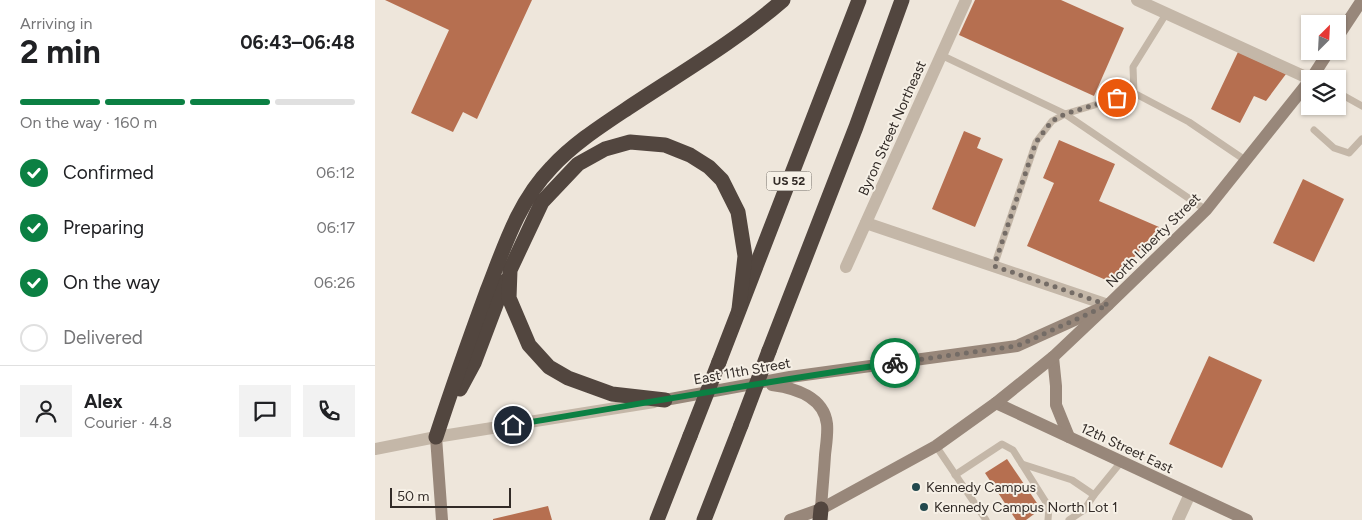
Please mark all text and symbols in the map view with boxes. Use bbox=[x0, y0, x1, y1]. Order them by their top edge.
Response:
text: Arriving in bbox=[20, 14, 92, 33]
north arrow bbox=[1301, 15, 1346, 60]
map controls bbox=[1301, 15, 1346, 115]
text: 06:43–06:48 bbox=[240, 31, 355, 54]
text: 2 min bbox=[20, 33, 101, 71]
street label: Byron Street Northeast bbox=[855, 58, 930, 198]
button: layers bbox=[1301, 70, 1346, 115]
pin bbox=[1096, 77, 1138, 119]
icon: bag bbox=[1103, 84, 1131, 112]
text: On the way · 160 m bbox=[20, 113, 157, 132]
icon: check bbox=[20, 159, 48, 187]
text: Confirmed bbox=[63, 161, 154, 184]
text: 06:12 bbox=[316, 163, 355, 182]
road number: US 52 bbox=[767, 172, 811, 190]
street label: North Liberty Street bbox=[1103, 190, 1204, 291]
icon: check bbox=[20, 214, 48, 242]
text: Preparing bbox=[63, 216, 144, 239]
text: 06:17 bbox=[316, 218, 355, 237]
icon: check bbox=[20, 269, 48, 297]
text: On the way bbox=[63, 271, 160, 294]
text: 06:26 bbox=[314, 273, 355, 292]
text: Delivered bbox=[63, 326, 143, 349]
courier bbox=[870, 338, 920, 388]
icon: bike bbox=[881, 349, 909, 377]
street label: East 11th Street bbox=[692, 355, 792, 388]
button: person bbox=[20, 385, 72, 437]
button: chat bbox=[239, 385, 291, 437]
button: phone bbox=[303, 385, 355, 437]
text: Alex bbox=[84, 390, 123, 413]
pin bbox=[492, 404, 534, 446]
icon: home bbox=[499, 411, 527, 439]
text: Courier · 4.8 bbox=[84, 413, 172, 432]
street label: 12th Street East bbox=[1078, 420, 1176, 477]
place label: Kennedy Campus bbox=[926, 479, 1036, 496]
marker: Kennedy Campus bbox=[910, 481, 922, 493]
scale bar bbox=[390, 485, 511, 508]
text: 50 m bbox=[397, 488, 429, 505]
place label: Kennedy Campus North Lot 1 bbox=[934, 499, 1118, 516]
marker: Kennedy Campus North Lot 1 bbox=[918, 501, 930, 513]

